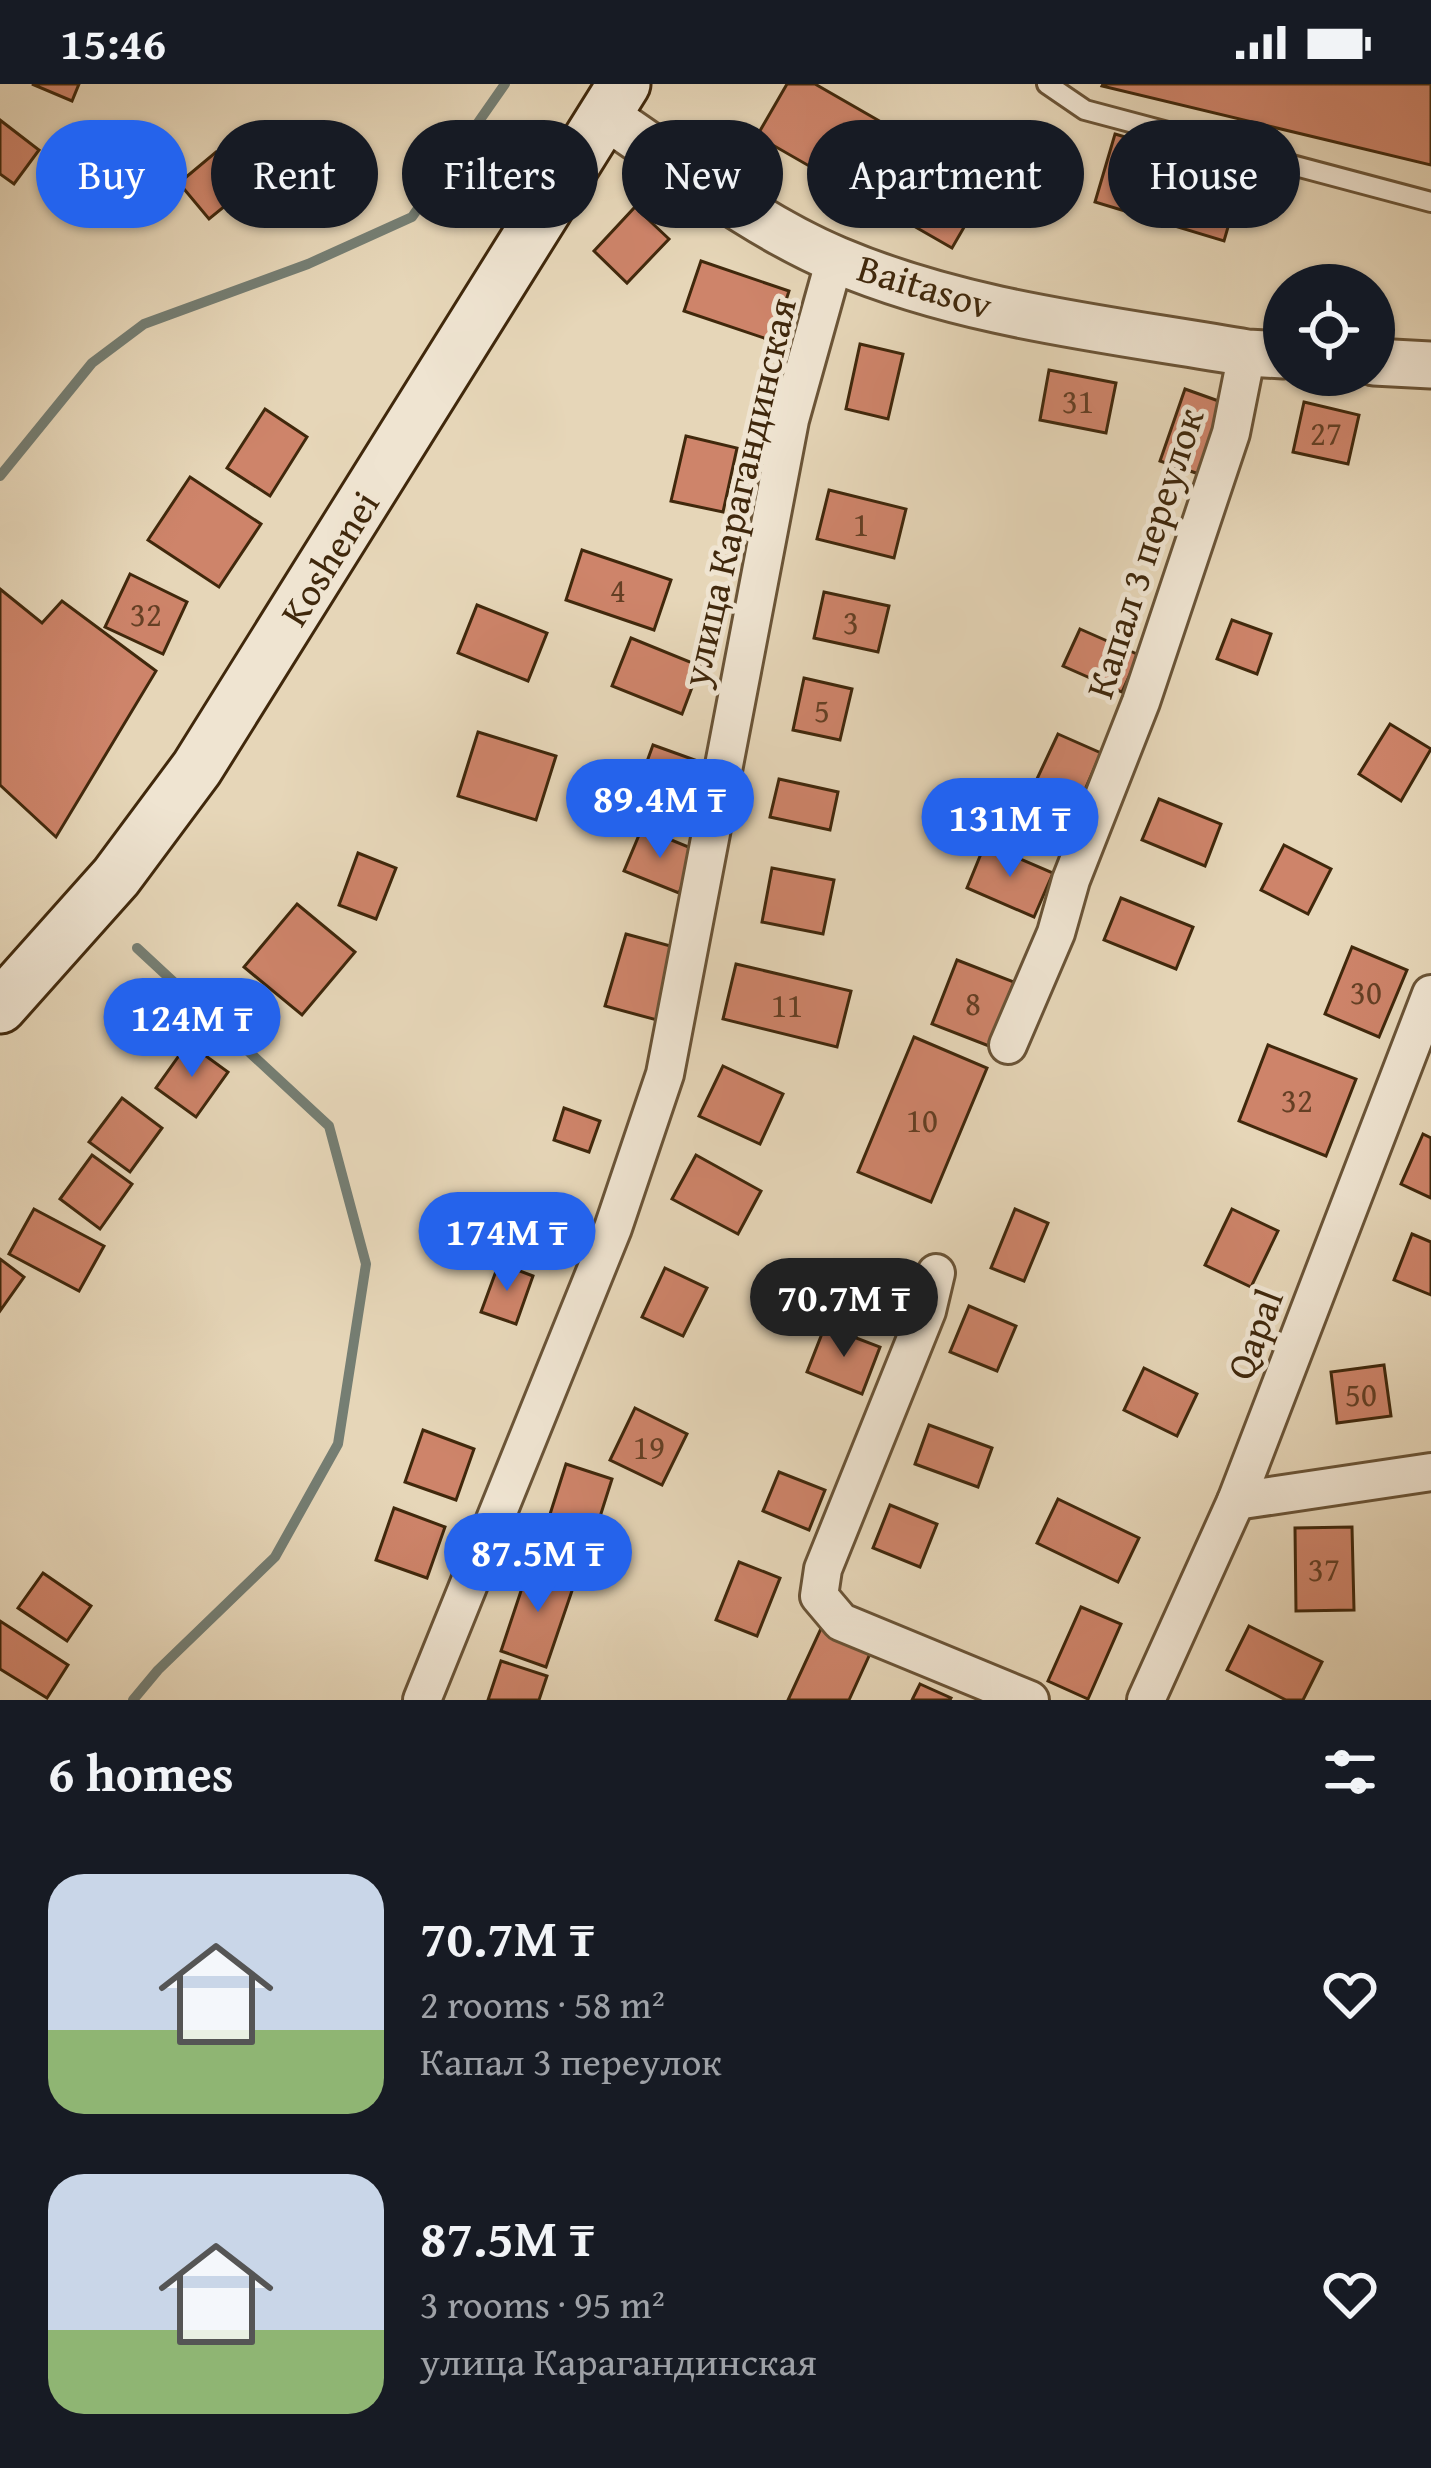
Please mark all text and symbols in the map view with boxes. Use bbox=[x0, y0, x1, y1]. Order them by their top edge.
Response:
text: 15:46 bbox=[60, 10, 166, 75]
chip: Buy bbox=[36, 120, 187, 228]
chip: Rent bbox=[211, 120, 378, 228]
chip: Filters bbox=[402, 120, 598, 228]
chip: New bbox=[622, 120, 783, 228]
chip: Apartment bbox=[807, 120, 1084, 228]
chip: House bbox=[1108, 120, 1300, 228]
street label: Baitasov bbox=[851, 238, 1000, 333]
map controls bbox=[1263, 264, 1395, 396]
button: locate bbox=[1263, 264, 1395, 396]
street label: улица Карагандинская bbox=[665, 292, 810, 693]
house number: 31 bbox=[1062, 377, 1094, 425]
street label: Капал 3 переулок bbox=[1070, 400, 1217, 705]
house number: 27 bbox=[1310, 409, 1342, 457]
street label: Koshenei bbox=[265, 479, 392, 636]
house number: 1 bbox=[853, 500, 869, 548]
house number: 4 bbox=[610, 566, 626, 614]
house number: 32 bbox=[130, 590, 162, 638]
house number: 3 bbox=[843, 598, 859, 646]
house number: 5 bbox=[814, 686, 830, 734]
pin: 89.4M ₸ bbox=[549, 759, 771, 861]
text: 89.4M ₸ bbox=[593, 769, 727, 826]
pin: 131M ₸ bbox=[912, 778, 1108, 880]
text: 131M ₸ bbox=[949, 788, 1071, 845]
house number: 30 bbox=[1350, 968, 1382, 1016]
pin: 124M ₸ bbox=[94, 978, 290, 1080]
house number: 8 bbox=[965, 979, 981, 1027]
house number: 11 bbox=[771, 981, 803, 1029]
text: 124M ₸ bbox=[131, 988, 253, 1045]
house number: 32 bbox=[1281, 1076, 1313, 1124]
house number: 10 bbox=[906, 1096, 938, 1144]
pin: 174M ₸ bbox=[409, 1192, 605, 1294]
text: 174M ₸ bbox=[446, 1202, 568, 1259]
pin: 70.7M ₸ bbox=[733, 1258, 955, 1360]
text: 70.7M ₸ bbox=[777, 1268, 911, 1325]
street label: Qapal bbox=[1210, 1280, 1297, 1387]
house number: 50 bbox=[1345, 1370, 1377, 1418]
house number: 19 bbox=[633, 1423, 665, 1471]
pin: 87.5M ₸ bbox=[427, 1513, 649, 1615]
text: 87.5M ₸ bbox=[471, 1523, 605, 1580]
house number: 37 bbox=[1308, 1545, 1340, 1593]
text: 6 homes bbox=[48, 1735, 234, 1810]
icon: filters bbox=[1317, 1739, 1383, 1805]
text: 70.7M ₸ bbox=[420, 1900, 595, 1975]
icon: home bbox=[144, 1922, 288, 2066]
icon: heart bbox=[1317, 1961, 1383, 2027]
text: 2 rooms · 58 m² bbox=[420, 1975, 665, 2032]
text: Капал 3 переулок bbox=[420, 2032, 722, 2089]
text: 87.5M ₸ bbox=[420, 2200, 595, 2275]
icon: home bbox=[144, 2222, 288, 2366]
icon: heart bbox=[1317, 2261, 1383, 2327]
text: 3 rooms · 95 m² bbox=[420, 2275, 665, 2332]
text: улица Карагандинская bbox=[420, 2332, 817, 2389]

